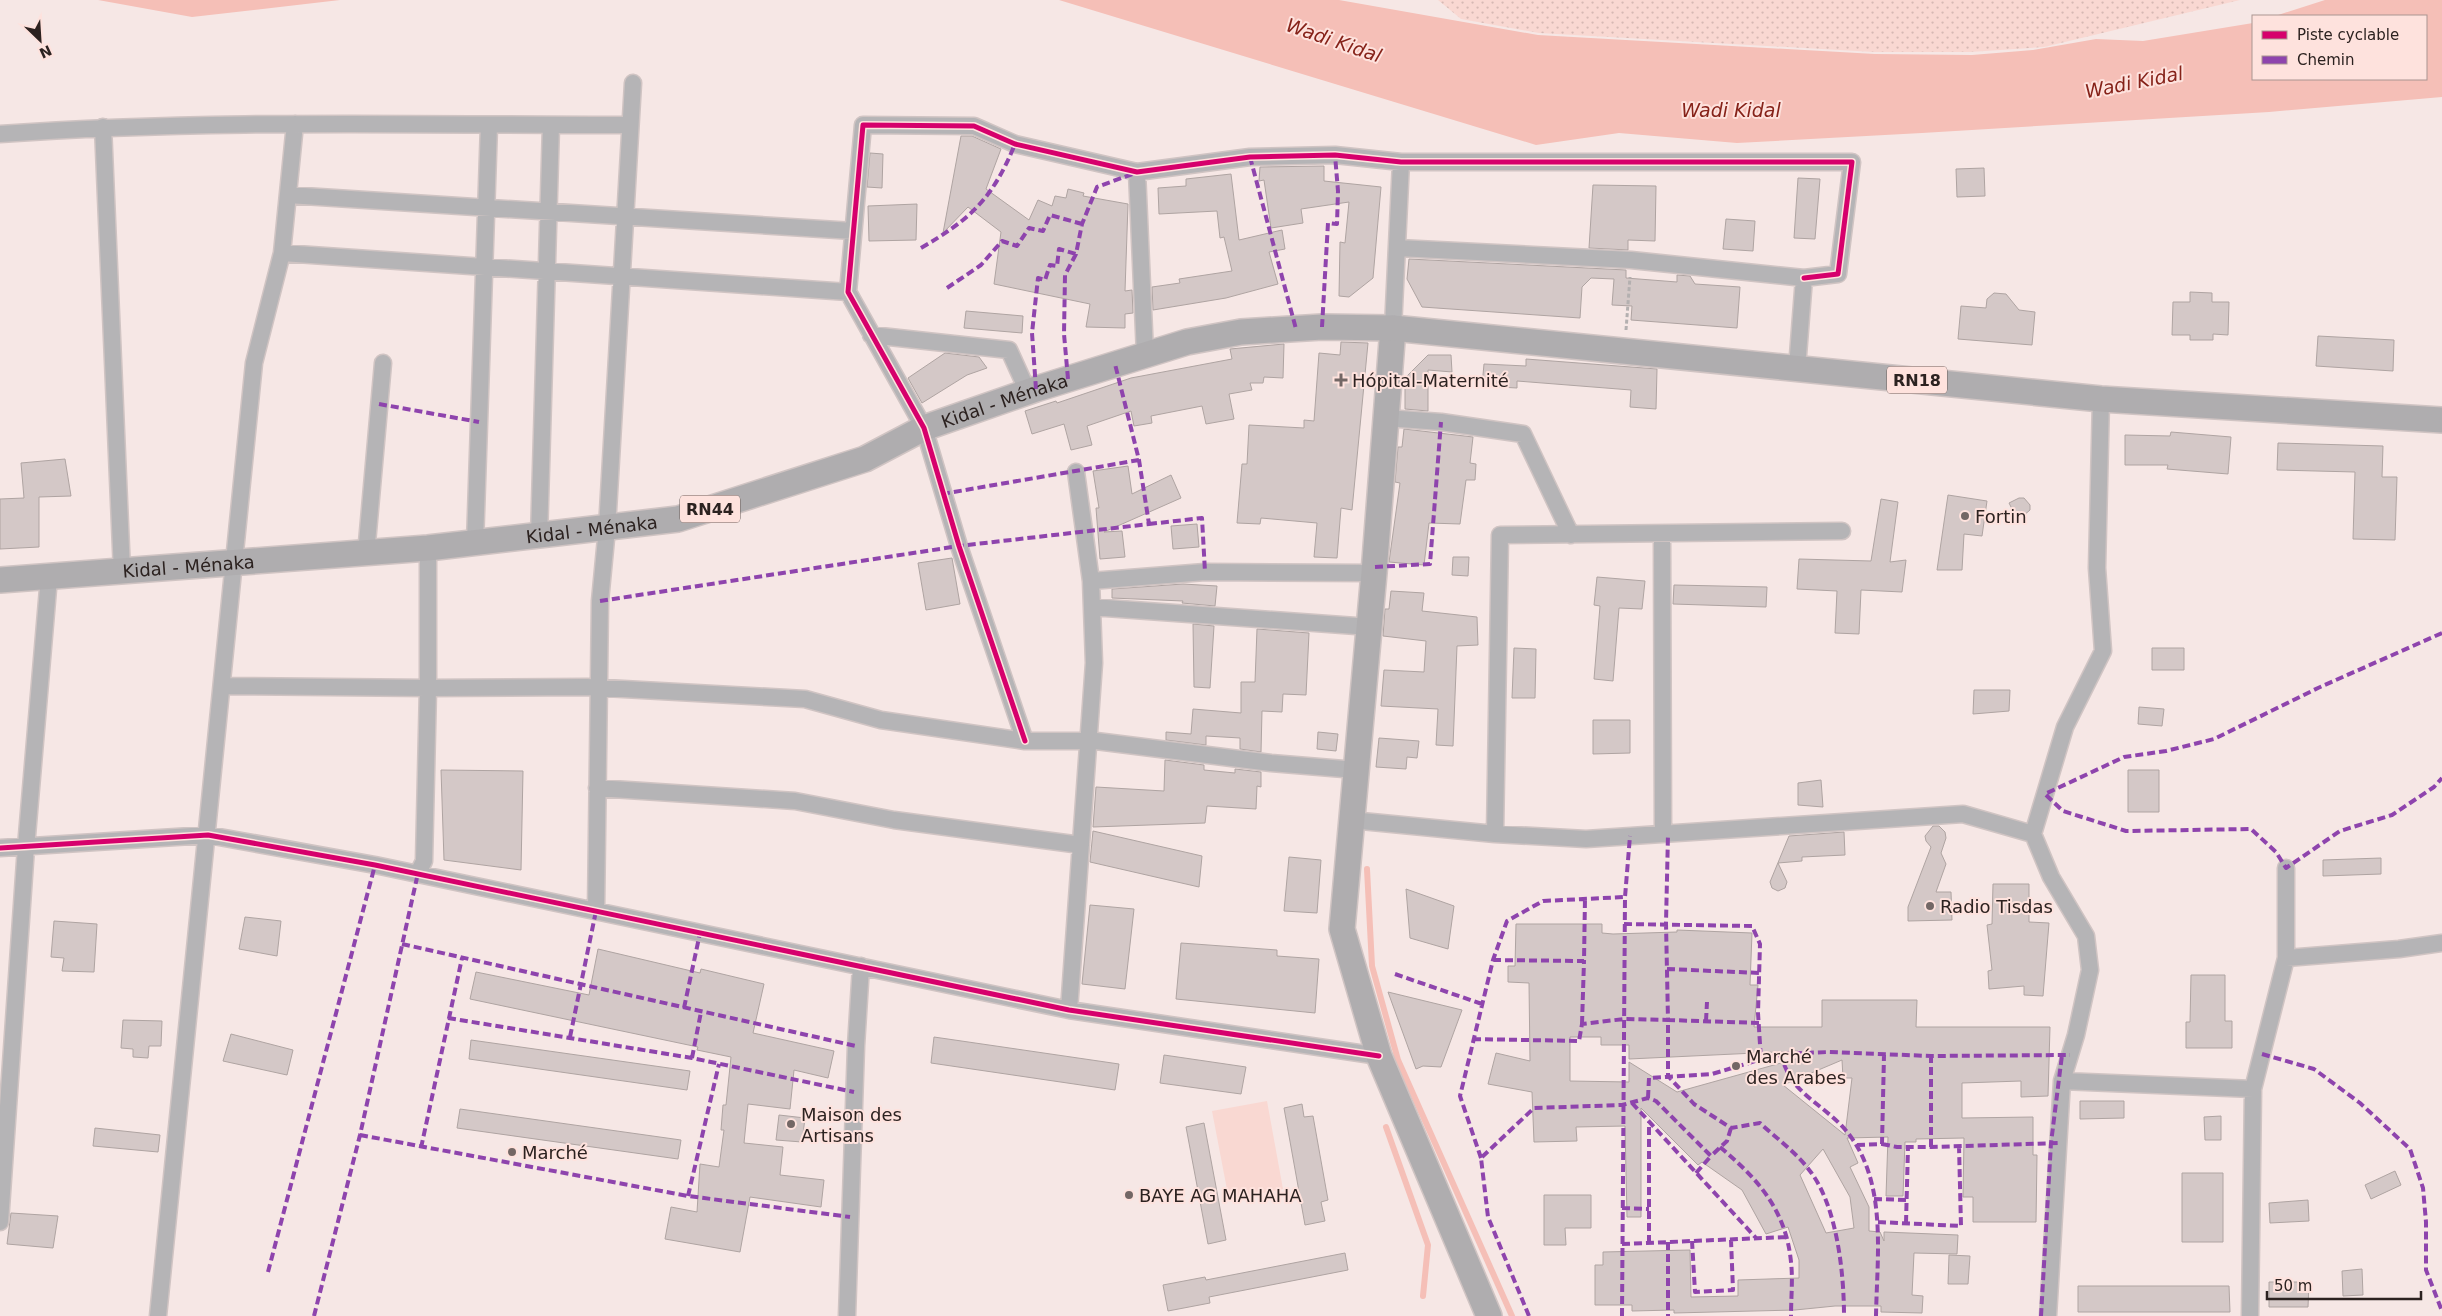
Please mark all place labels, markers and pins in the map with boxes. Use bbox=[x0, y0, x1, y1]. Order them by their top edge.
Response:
place label: Hópital-Maternité bbox=[1352, 370, 1509, 391]
marker: Hópital-Maternité bbox=[1334, 373, 1348, 387]
place label: Fortin bbox=[1975, 506, 2027, 527]
marker: Fortin bbox=[1959, 510, 1971, 522]
place label: Radio Tisdas bbox=[1940, 896, 2053, 917]
marker: Radio Tisdas bbox=[1924, 900, 1936, 912]
place label: Marché des Arabes bbox=[1746, 1046, 1846, 1088]
marker: Marché des Arabes bbox=[1730, 1060, 1742, 1072]
place label: Maison des Artisans bbox=[801, 1104, 902, 1146]
marker: Maison des Artisans bbox=[785, 1118, 797, 1130]
place label: Marché bbox=[522, 1142, 588, 1163]
marker: Marché bbox=[506, 1146, 518, 1158]
place label: BAYE AG MAHAHA bbox=[1139, 1185, 1302, 1206]
marker: BAYE AG MAHAHA bbox=[1123, 1189, 1135, 1201]

